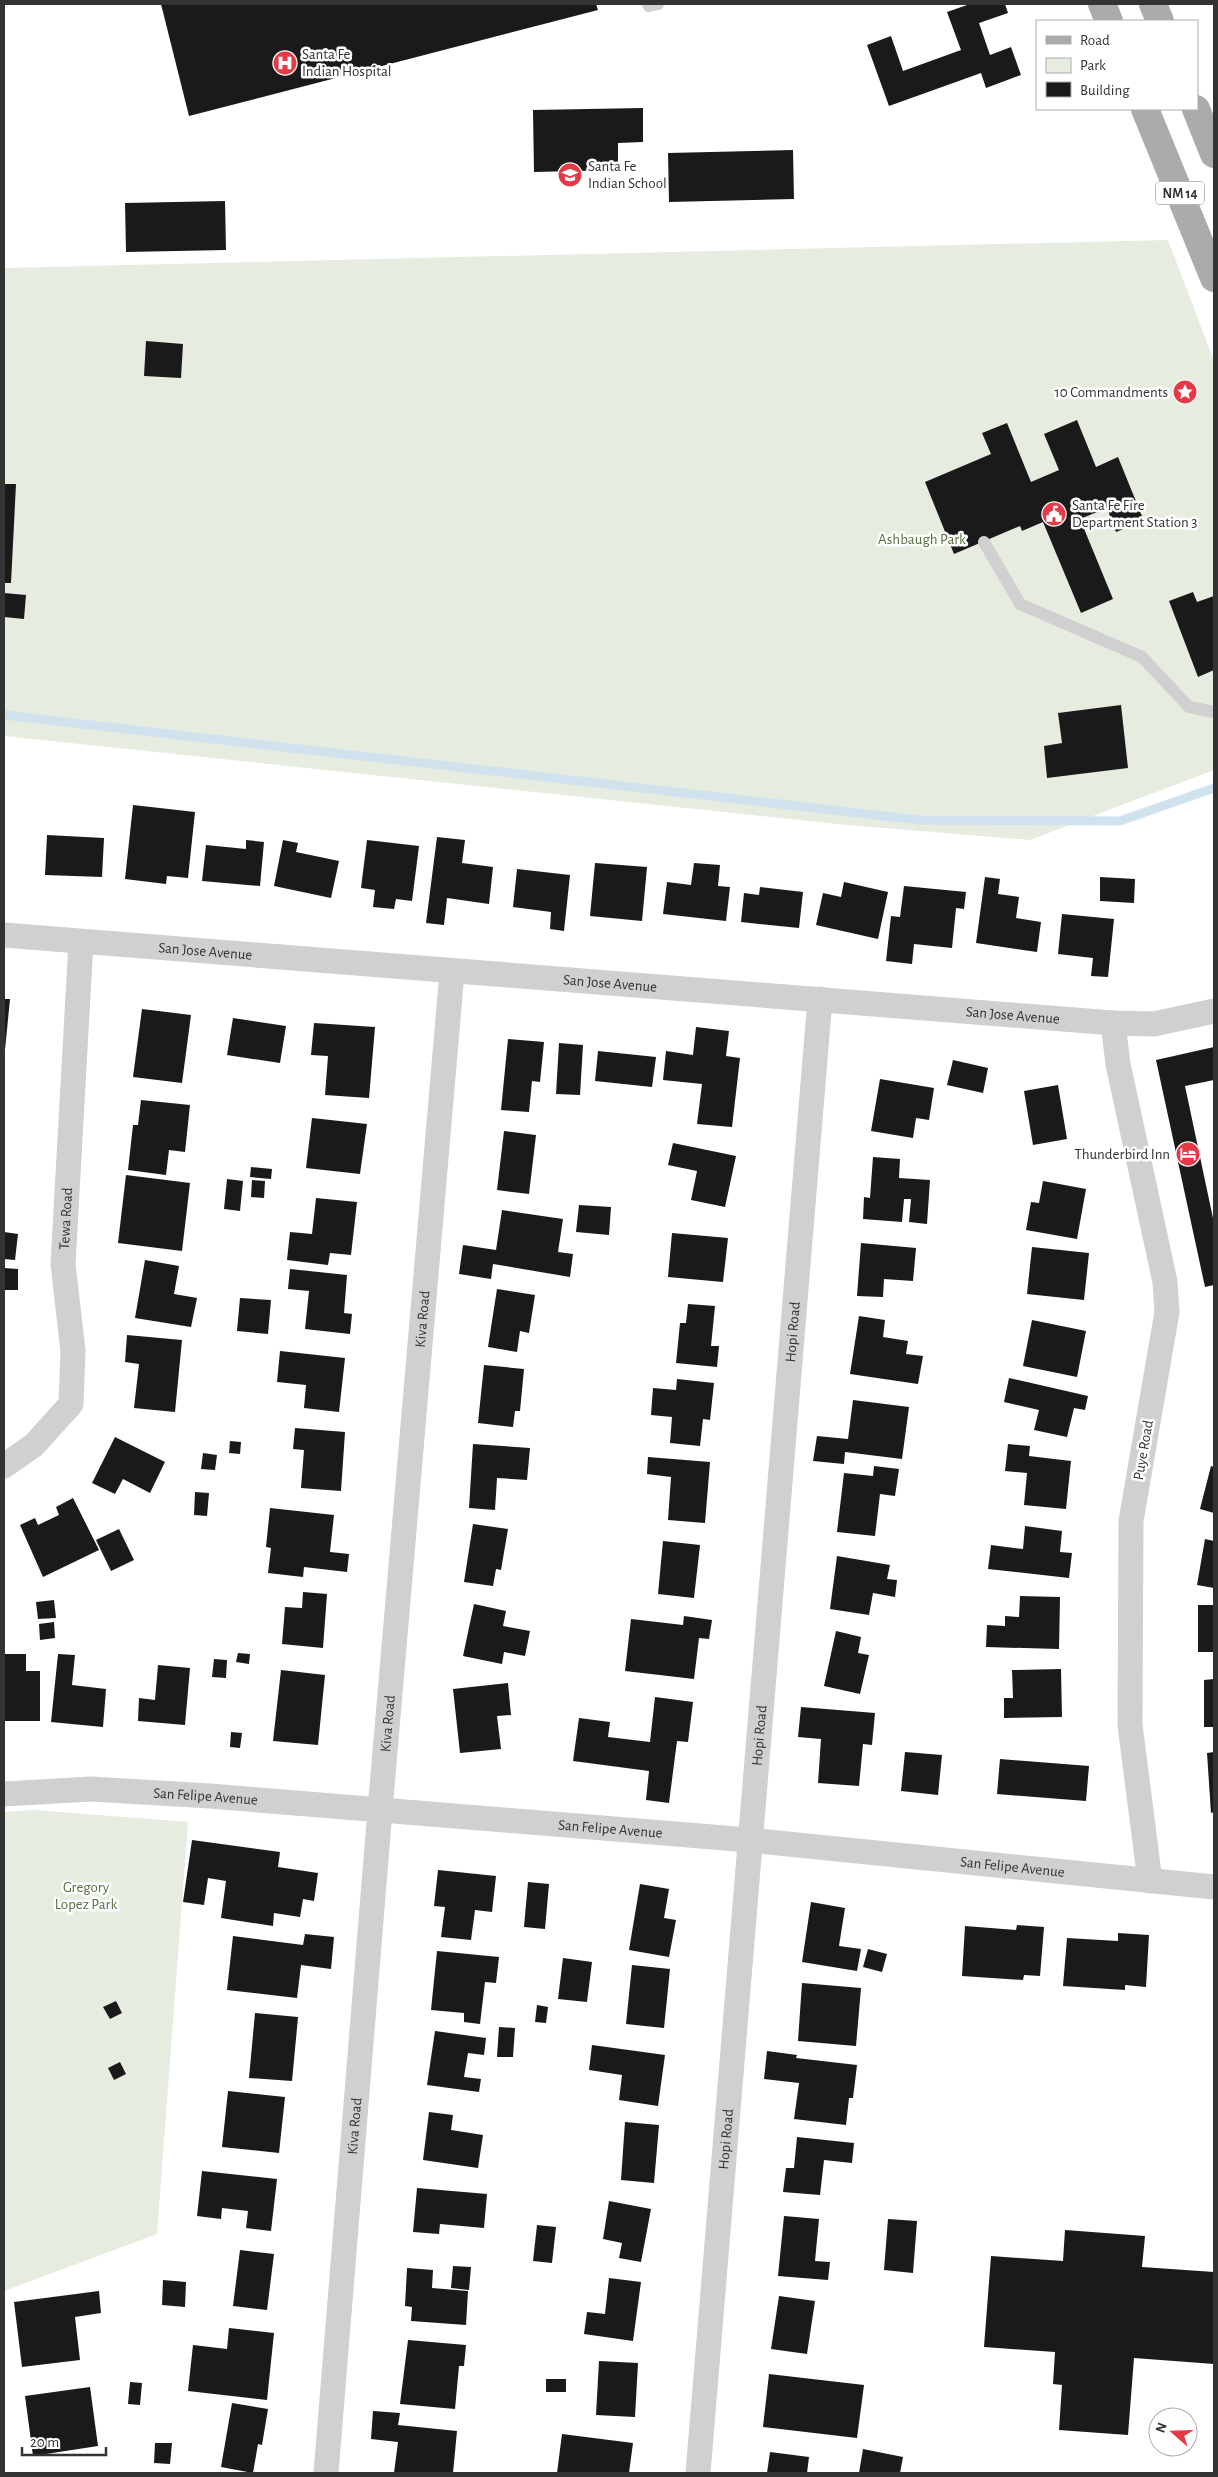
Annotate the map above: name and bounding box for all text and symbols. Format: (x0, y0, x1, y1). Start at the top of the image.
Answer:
legend (1036, 20, 1198, 110)
text: Road (1080, 33, 1110, 48)
place label: Santa Fe Indian Hospital (302, 47, 392, 79)
hospital icon: Santa Fe Indian Hospital (272, 50, 298, 76)
text: Park (1080, 58, 1106, 73)
text: Building (1080, 83, 1130, 98)
place label: Santa Fe Indian School (588, 159, 667, 191)
school or university icon: Santa Fe Indian School (557, 162, 583, 188)
road number: NM 14 (1156, 182, 1204, 204)
place icon: 10 Commandments (1172, 379, 1198, 405)
place label: 10 Commandments (1055, 385, 1168, 400)
place label: Santa Fe Fire Department Station 3 (1072, 498, 1197, 530)
public building icon: Santa Fe Fire Department Station 3 (1041, 501, 1067, 527)
park label: Ashbaugh Park (878, 532, 966, 547)
street label: San Jose Avenue (158, 940, 253, 963)
street label: San Jose Avenue (562, 972, 658, 995)
street label: San Jose Avenue (965, 1004, 1060, 1027)
hotel icon: Thunderbird Inn (1175, 1141, 1201, 1167)
place label: Thunderbird Inn (1075, 1147, 1170, 1162)
street label: Tewa Road (57, 1187, 75, 1250)
street label: Kiva Road (413, 1290, 433, 1348)
street label: Hopi Road (783, 1301, 803, 1363)
street label: Puye Road (1131, 1419, 1156, 1481)
street label: Kiva Road (378, 1694, 398, 1753)
street label: Hopi Road (750, 1704, 770, 1767)
street label: San Felipe Avenue (153, 1786, 259, 1808)
street label: San Felipe Avenue (557, 1817, 663, 1841)
street label: San Felipe Avenue (960, 1854, 1065, 1880)
park label: Gregory Lopez Park (55, 1880, 117, 1912)
street label: Kiva Road (345, 2097, 365, 2155)
street label: Hopi Road (716, 2108, 736, 2170)
north arrow (1148, 2407, 1198, 2457)
text: N (1153, 2421, 1170, 2435)
scale bar (22, 2424, 106, 2456)
text: 20 m (30, 2435, 59, 2450)

